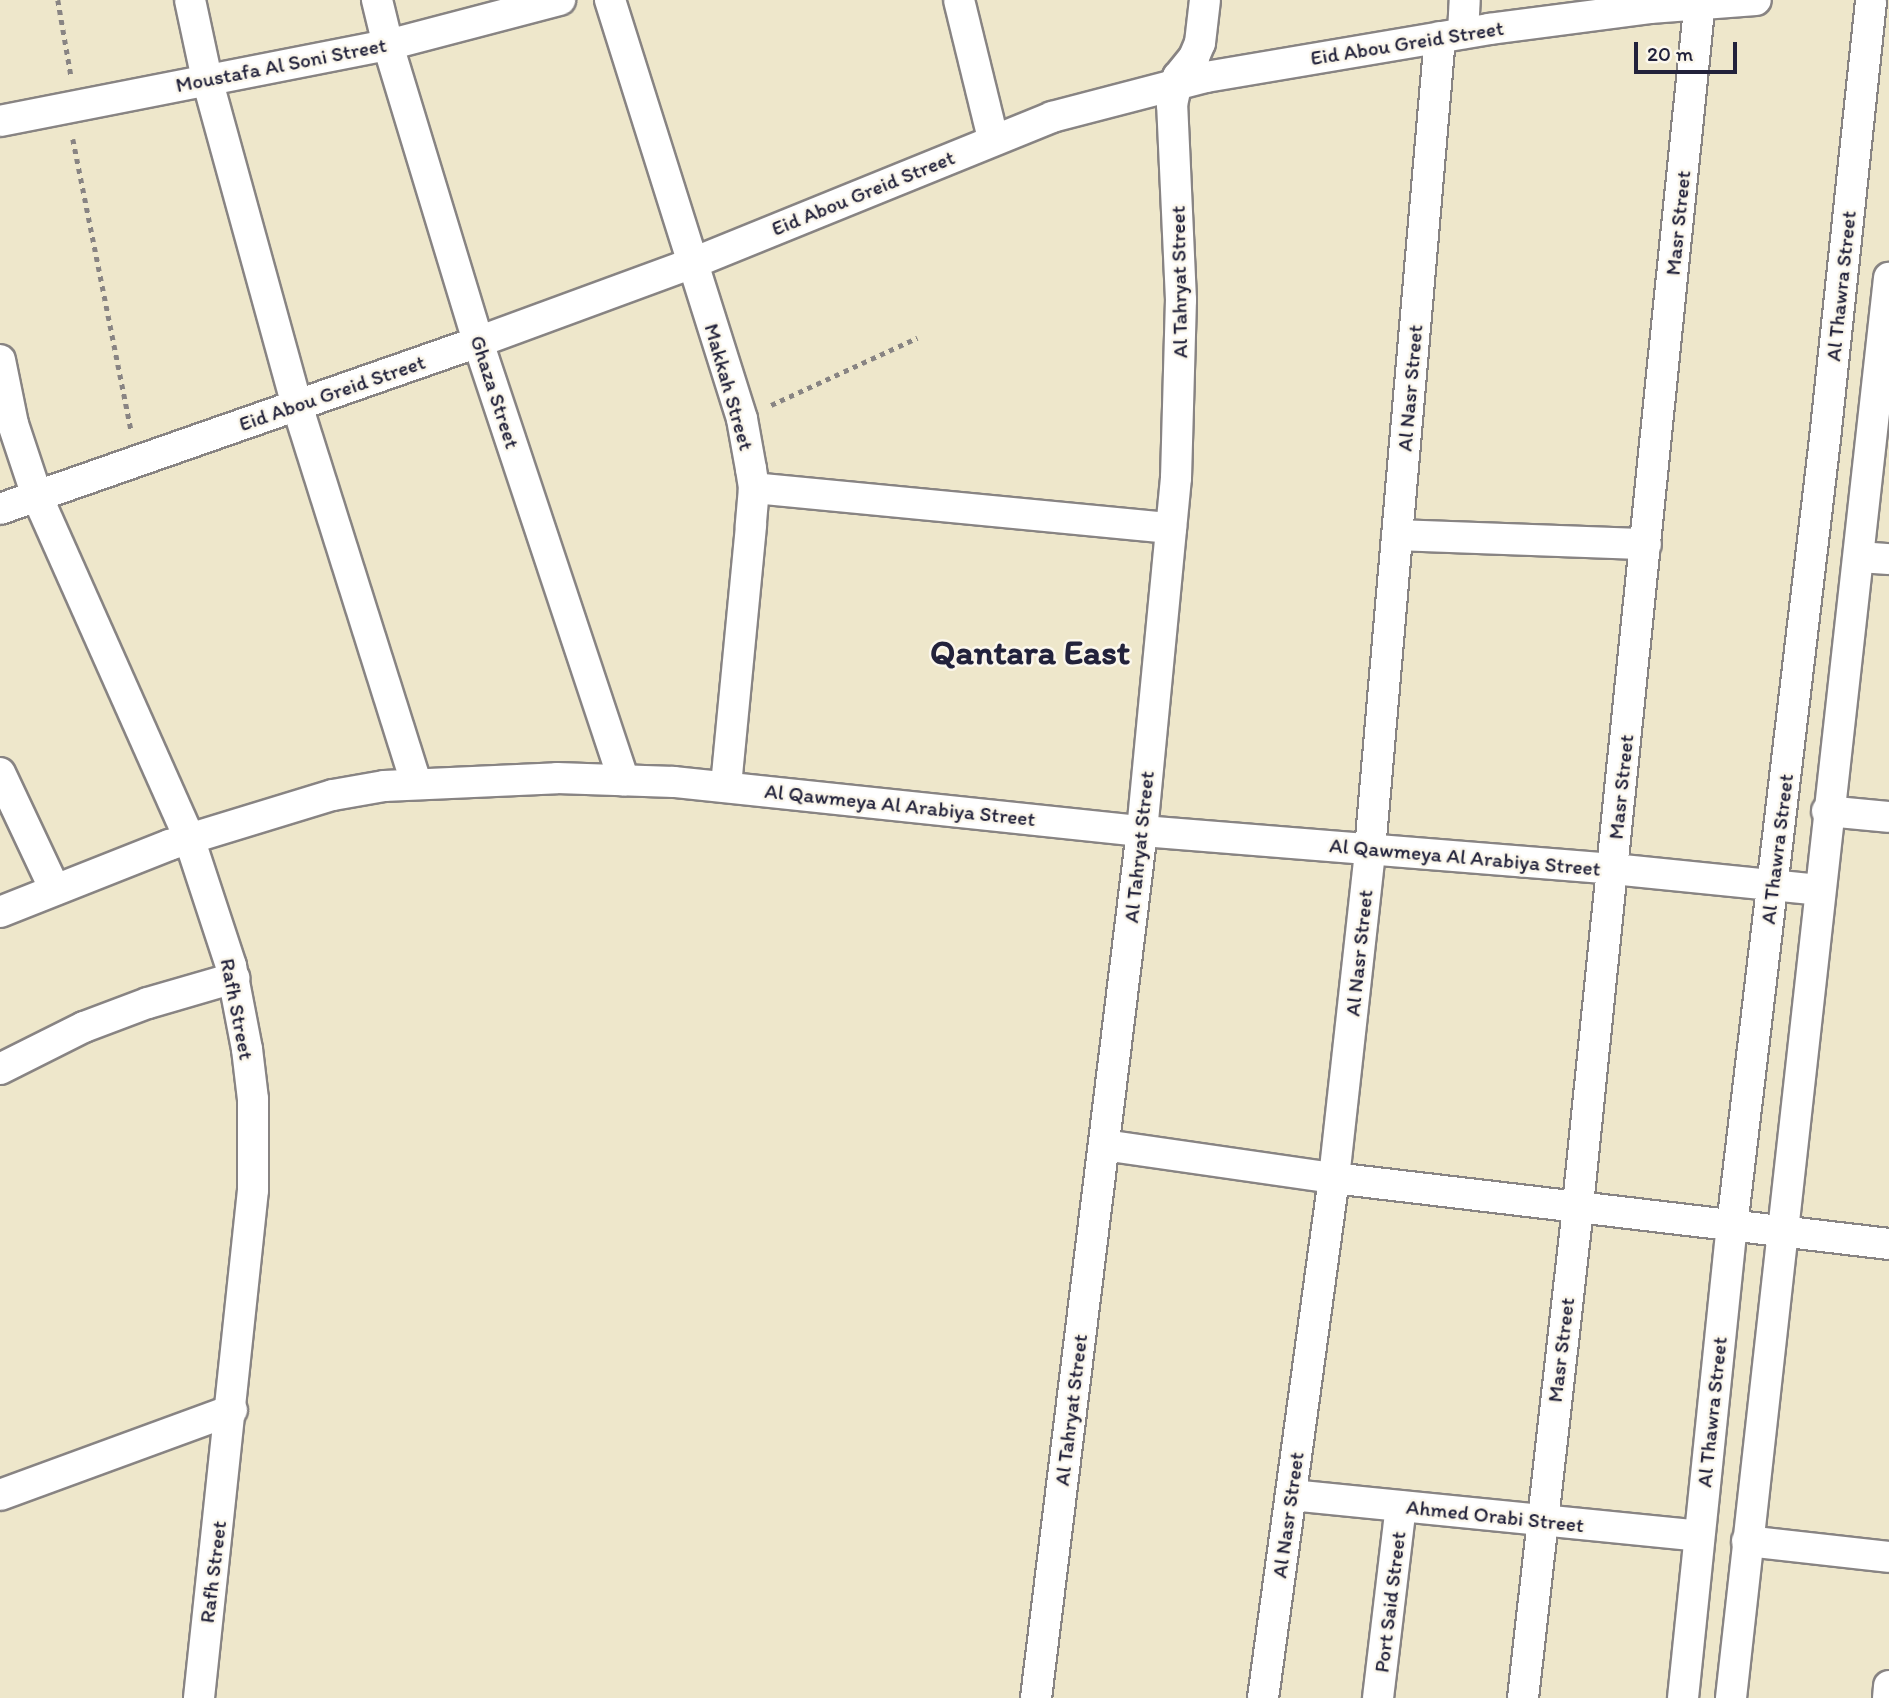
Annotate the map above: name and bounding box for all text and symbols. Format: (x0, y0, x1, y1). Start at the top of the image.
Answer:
street label: Eid Abou Greid Street (1309, 15, 1505, 71)
scale bar (1637, 28, 1740, 72)
street label: Moustafa Al Soni Street (173, 32, 389, 98)
text: 20 m (1647, 41, 1693, 66)
street label: Eid Abou Greid Street (768, 145, 958, 241)
street label: Masr Street (1660, 170, 1696, 276)
street label: Al Tahryat Street (1165, 206, 1193, 358)
street label: Al Thawra Street (1821, 209, 1861, 363)
street label: Makkah Street (699, 321, 759, 453)
street label: Al Nasr Street (1392, 324, 1428, 452)
street label: Ghaza Street (465, 333, 525, 451)
street label: Eid Abou Greid Street (236, 349, 428, 437)
district label: Qantara East (930, 631, 1130, 673)
street label: Masr Street (1603, 734, 1639, 840)
street label: Al Tahryat Street (1119, 770, 1159, 924)
street label: Al Thawra Street (1755, 772, 1799, 926)
street label: Al Qawmeya Al Arabiya Street (764, 778, 1036, 832)
street label: Al Qawmeya Al Arabiya Street (1329, 833, 1601, 881)
street label: Al Nasr Street (1340, 889, 1378, 1017)
street label: Rafh Street (215, 956, 259, 1062)
street label: Masr Street (1542, 1296, 1580, 1404)
street label: Al Tahryat Street (1049, 1333, 1093, 1487)
street label: Al Thawra Street (1692, 1335, 1732, 1489)
street label: Al Nasr Street (1267, 1451, 1309, 1579)
street label: Ahmed Orabi Street (1405, 1494, 1585, 1538)
street label: Rafh Street (194, 1520, 232, 1624)
street label: Port Said Street (1369, 1530, 1411, 1674)

